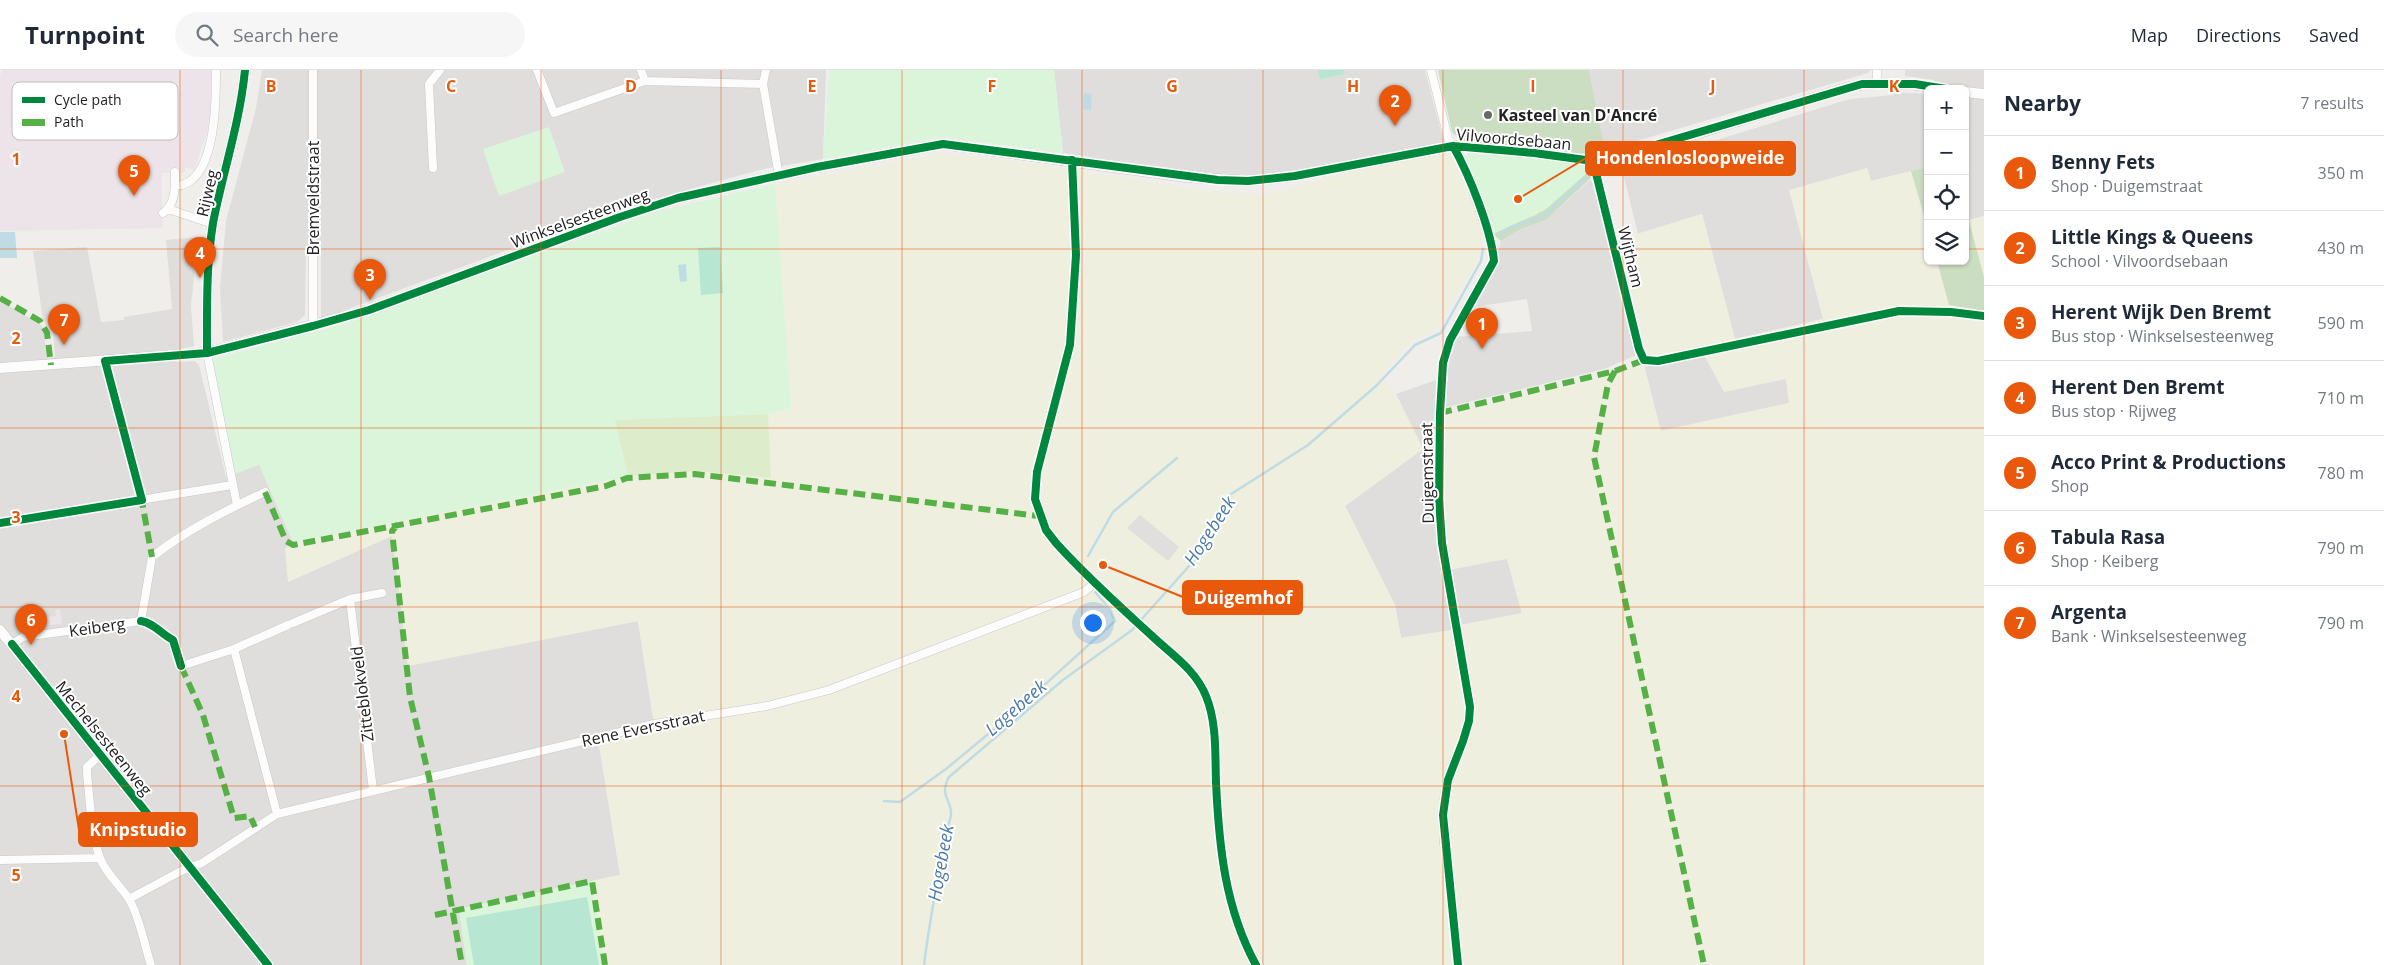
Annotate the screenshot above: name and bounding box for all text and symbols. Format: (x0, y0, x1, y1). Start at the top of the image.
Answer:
search box (175, 12, 525, 57)
text: Turnpoint (25, 18, 145, 51)
icon: search (193, 21, 221, 49)
text: Search here (233, 22, 339, 48)
text: Map (2131, 23, 2168, 47)
text: Directions (2196, 23, 2281, 47)
text: Saved (2309, 23, 2359, 47)
text: B (266, 75, 276, 97)
text: C (446, 75, 456, 97)
text: D (625, 75, 637, 97)
text: E (808, 75, 817, 97)
text: F (988, 75, 996, 97)
text: G (1166, 75, 1178, 97)
text: H (1347, 75, 1359, 97)
text: I (1530, 75, 1536, 97)
text: J (1708, 75, 1716, 97)
text: K (1889, 75, 1900, 97)
legend (12, 82, 178, 140)
pin: 2 (1379, 85, 1411, 126)
map controls (1924, 85, 1969, 265)
button: + (1924, 85, 1969, 130)
text: Nearby (2004, 89, 2081, 117)
text: Cycle path (54, 90, 122, 109)
text: 7 results (2300, 92, 2364, 114)
place label: Kasteel van D'Ancré (1498, 104, 1657, 126)
marker: Kasteel van D'Ancré (1482, 109, 1494, 121)
text: Path (54, 112, 84, 131)
street label: Vilvoordsebaan (1456, 123, 1572, 155)
button: − (1924, 130, 1969, 175)
street label: Bremveldstraat (302, 140, 324, 255)
callout: Hondenlosloopweide (1586, 142, 1795, 175)
text: Hondenlosloopweide (1596, 145, 1784, 169)
text: 1 (11, 148, 21, 170)
text: Benny Fets (2051, 149, 2155, 175)
pin: 5 (118, 155, 150, 196)
text: 1 (2015, 162, 2025, 184)
text: 350 m (2318, 162, 2364, 184)
street label: Rijweg (191, 167, 223, 219)
button: locate (1924, 175, 1969, 220)
text: Shop · Duigemstraat (2051, 175, 2203, 197)
street label: Winkselsesteenweg (508, 183, 652, 253)
button: layers (1924, 220, 1969, 265)
street label: Wijtham (1613, 224, 1649, 290)
text: Little Kings & Queens (2051, 224, 2253, 250)
pin: 4 (184, 237, 216, 278)
text: 2 (2015, 237, 2025, 259)
text: 430 m (2318, 237, 2364, 259)
text: School · Vilvoordsebaan (2051, 250, 2228, 272)
pin: 3 (354, 259, 386, 300)
text: Herent Wijk Den Bremt (2051, 299, 2271, 325)
pin: 7 (48, 304, 80, 345)
pin: 1 (1466, 308, 1498, 349)
text: 3 (2015, 312, 2025, 334)
text: 590 m (2318, 312, 2364, 334)
text: Bus stop · Winkselsesteenweg (2051, 325, 2274, 347)
text: 2 (11, 327, 21, 349)
text: Herent Den Bremt (2051, 374, 2225, 400)
text: 4 (2015, 387, 2025, 409)
text: 710 m (2318, 387, 2364, 409)
text: Bus stop · Rijweg (2051, 400, 2176, 422)
street label: Duigemstraat (1415, 422, 1439, 524)
text: Acco Print & Productions (2051, 449, 2286, 475)
text: 5 (2015, 462, 2025, 484)
text: 780 m (2318, 462, 2364, 484)
text: Shop (2051, 475, 2089, 497)
water label: Hogebeek (1178, 490, 1241, 570)
text: 3 (11, 506, 21, 528)
text: Tabula Rasa (2051, 524, 2165, 550)
text: 6 (2015, 537, 2025, 559)
text: 790 m (2318, 537, 2364, 559)
text: Shop · Keiberg (2051, 550, 2158, 572)
callout: Duigemhof (1183, 581, 1302, 614)
text: Duigemhof (1193, 585, 1294, 609)
text: Argenta (2051, 599, 2127, 625)
pin: 6 (15, 604, 47, 645)
your location (1080, 610, 1106, 636)
street label: Keiberg (67, 612, 127, 642)
text: 7 (2015, 612, 2025, 634)
text: 790 m (2318, 612, 2364, 634)
text: Bank · Winkselsesteenweg (2051, 625, 2246, 647)
street label: Zitteblokveld (345, 645, 379, 743)
water label: Lagebeek (979, 673, 1052, 741)
street label: Mechelsesteenweg (51, 676, 157, 800)
text: 4 (11, 685, 21, 707)
street label: Rene Eversstraat (579, 704, 707, 752)
callout: Knipstudio (79, 813, 197, 846)
text: Knipstudio (89, 817, 187, 841)
water label: Hogebeek (921, 821, 959, 903)
text: 5 (11, 864, 21, 886)

